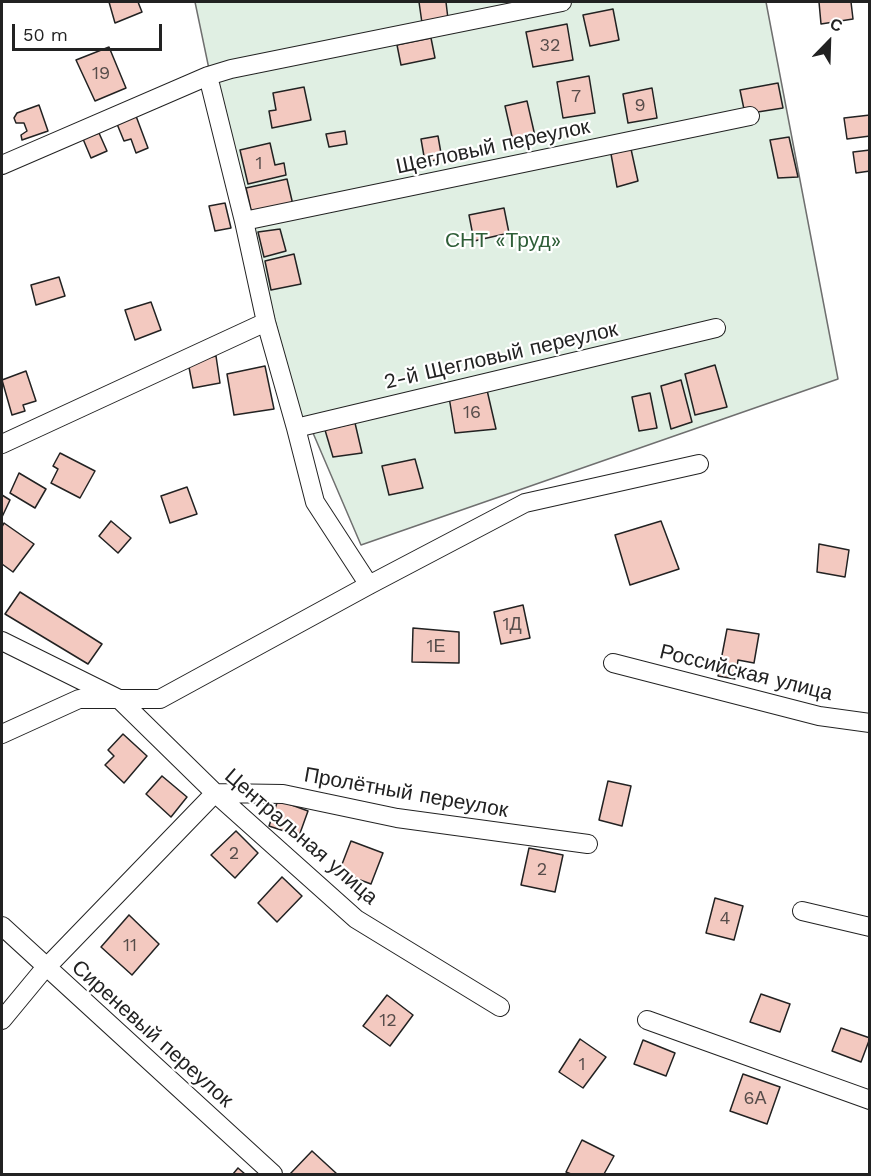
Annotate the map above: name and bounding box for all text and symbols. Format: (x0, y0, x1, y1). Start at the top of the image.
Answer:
scale bar (15, 12, 165, 50)
north arrow (799, 12, 859, 72)
text: С (827, 14, 845, 36)
text: 50 m (23, 24, 68, 45)
house number: 32 (540, 35, 560, 57)
house number: 19 (92, 63, 110, 85)
house number: 7 (571, 86, 581, 108)
house number: 9 (634, 95, 646, 117)
street label: Щегловый переулок (394, 114, 592, 180)
house number: 1 (255, 153, 263, 175)
park label: СНТ «Труд» (445, 228, 561, 254)
street label: 2-й Щегловый переулок (382, 317, 620, 395)
house number: 16 (463, 402, 481, 424)
house number: 1Д (502, 614, 522, 636)
house number: 1Е (426, 636, 446, 658)
street label: Российская улица (657, 639, 835, 707)
street label: Пролётный переулок (302, 763, 510, 823)
street label: Центральная улица (219, 764, 383, 910)
house number: 2 (229, 843, 239, 865)
house number: 2 (537, 859, 547, 881)
house number: 4 (720, 908, 730, 930)
house number: 11 (123, 935, 137, 957)
street label: Сиреневый переулок (66, 955, 238, 1113)
house number: 12 (379, 1010, 397, 1032)
house number: 1 (578, 1054, 586, 1076)
house number: 6А (744, 1088, 766, 1110)

